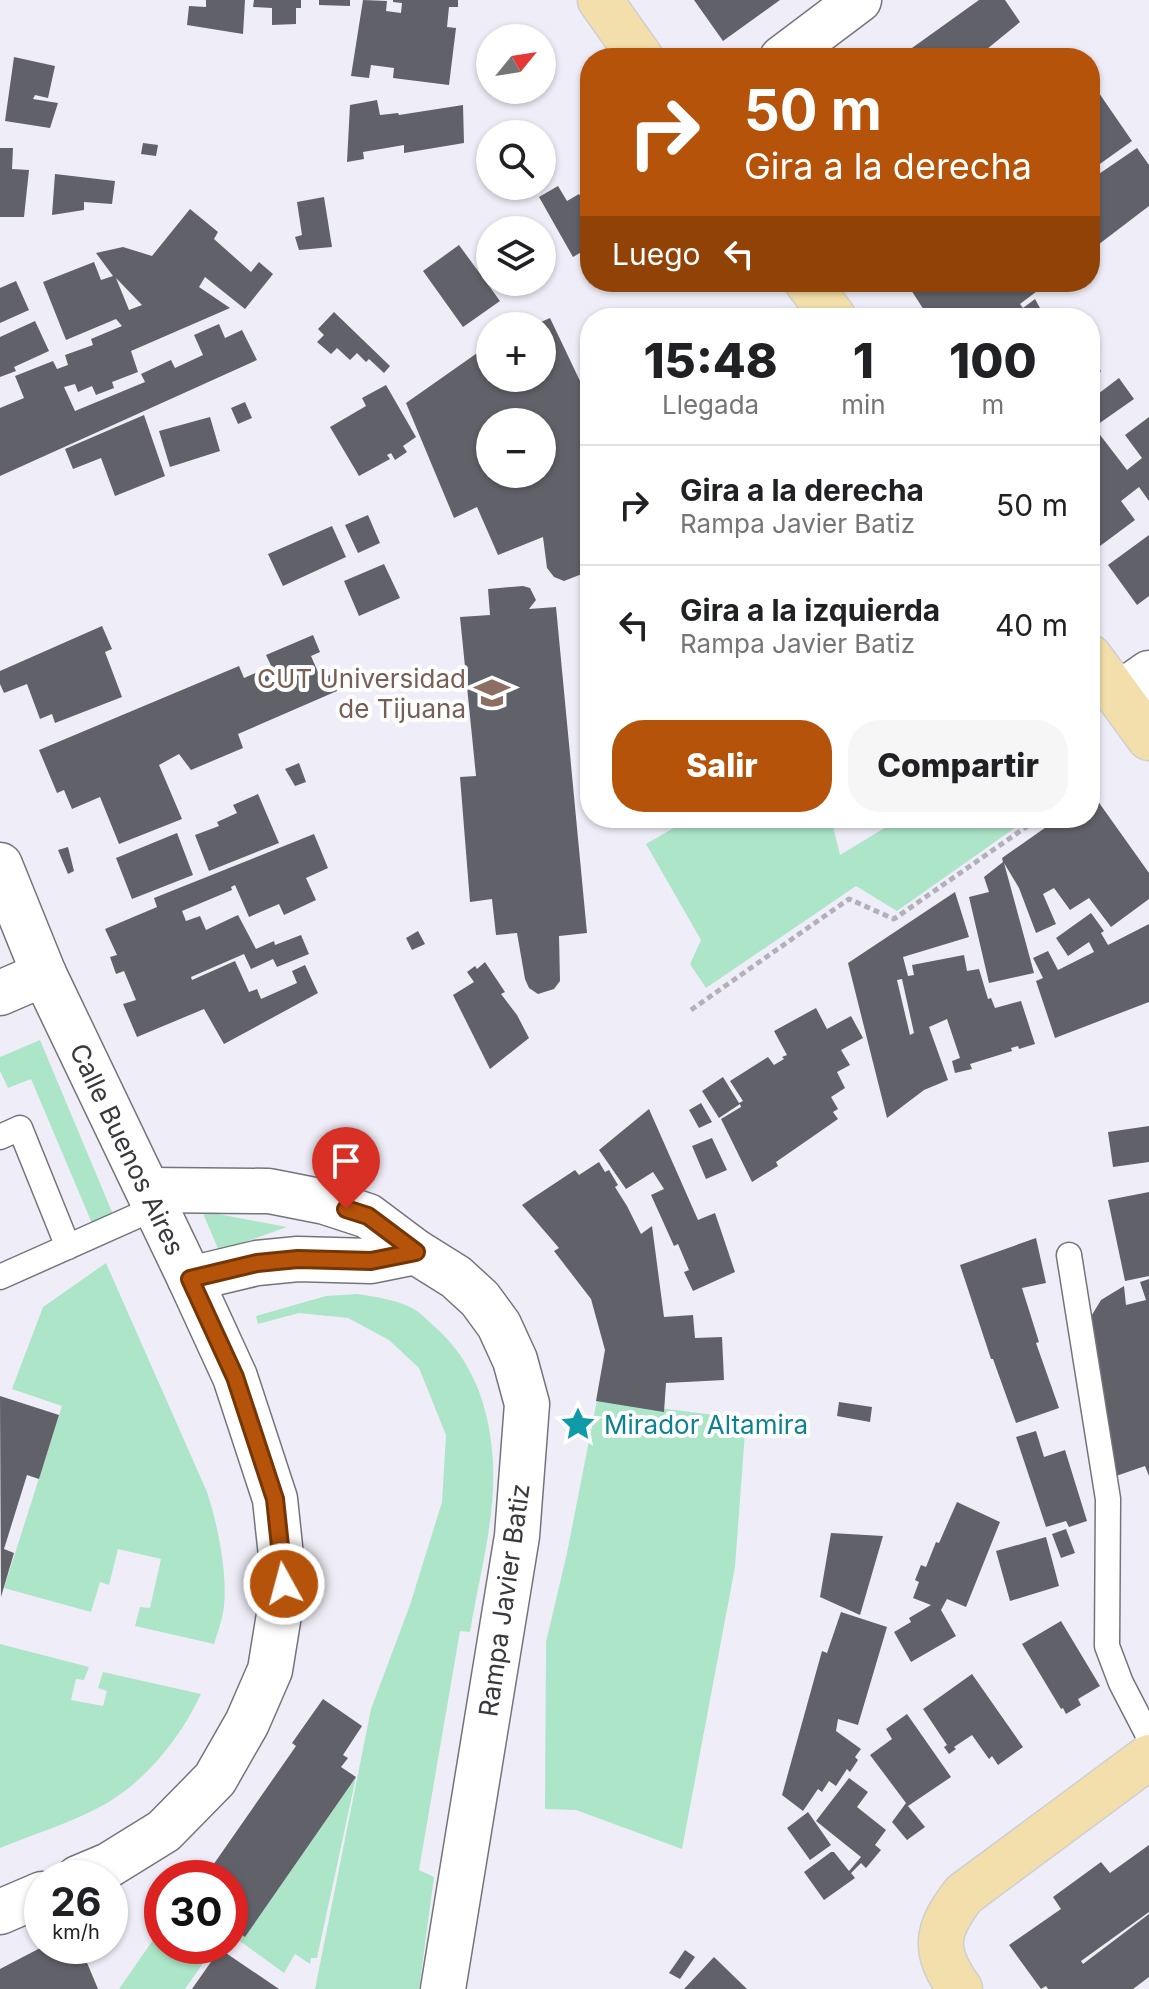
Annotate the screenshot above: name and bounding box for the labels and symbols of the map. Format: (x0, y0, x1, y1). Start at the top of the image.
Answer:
north arrow (476, 24, 556, 104)
place label: CUT Universidad de Tijuana (257, 663, 466, 724)
school or university icon: CUT Universidad de Tijuana (473, 674, 511, 712)
street label: Calle Buenos Aires (64, 1038, 192, 1260)
pin (312, 1127, 380, 1209)
place icon: Mirador Altamira (559, 1405, 597, 1443)
place label: Mirador Altamira (604, 1409, 808, 1440)
street label: Rampa Javier Batiz (472, 1481, 536, 1719)
position arrow (242, 1542, 326, 1626)
speed limit sign: 30 (144, 1860, 248, 1964)

